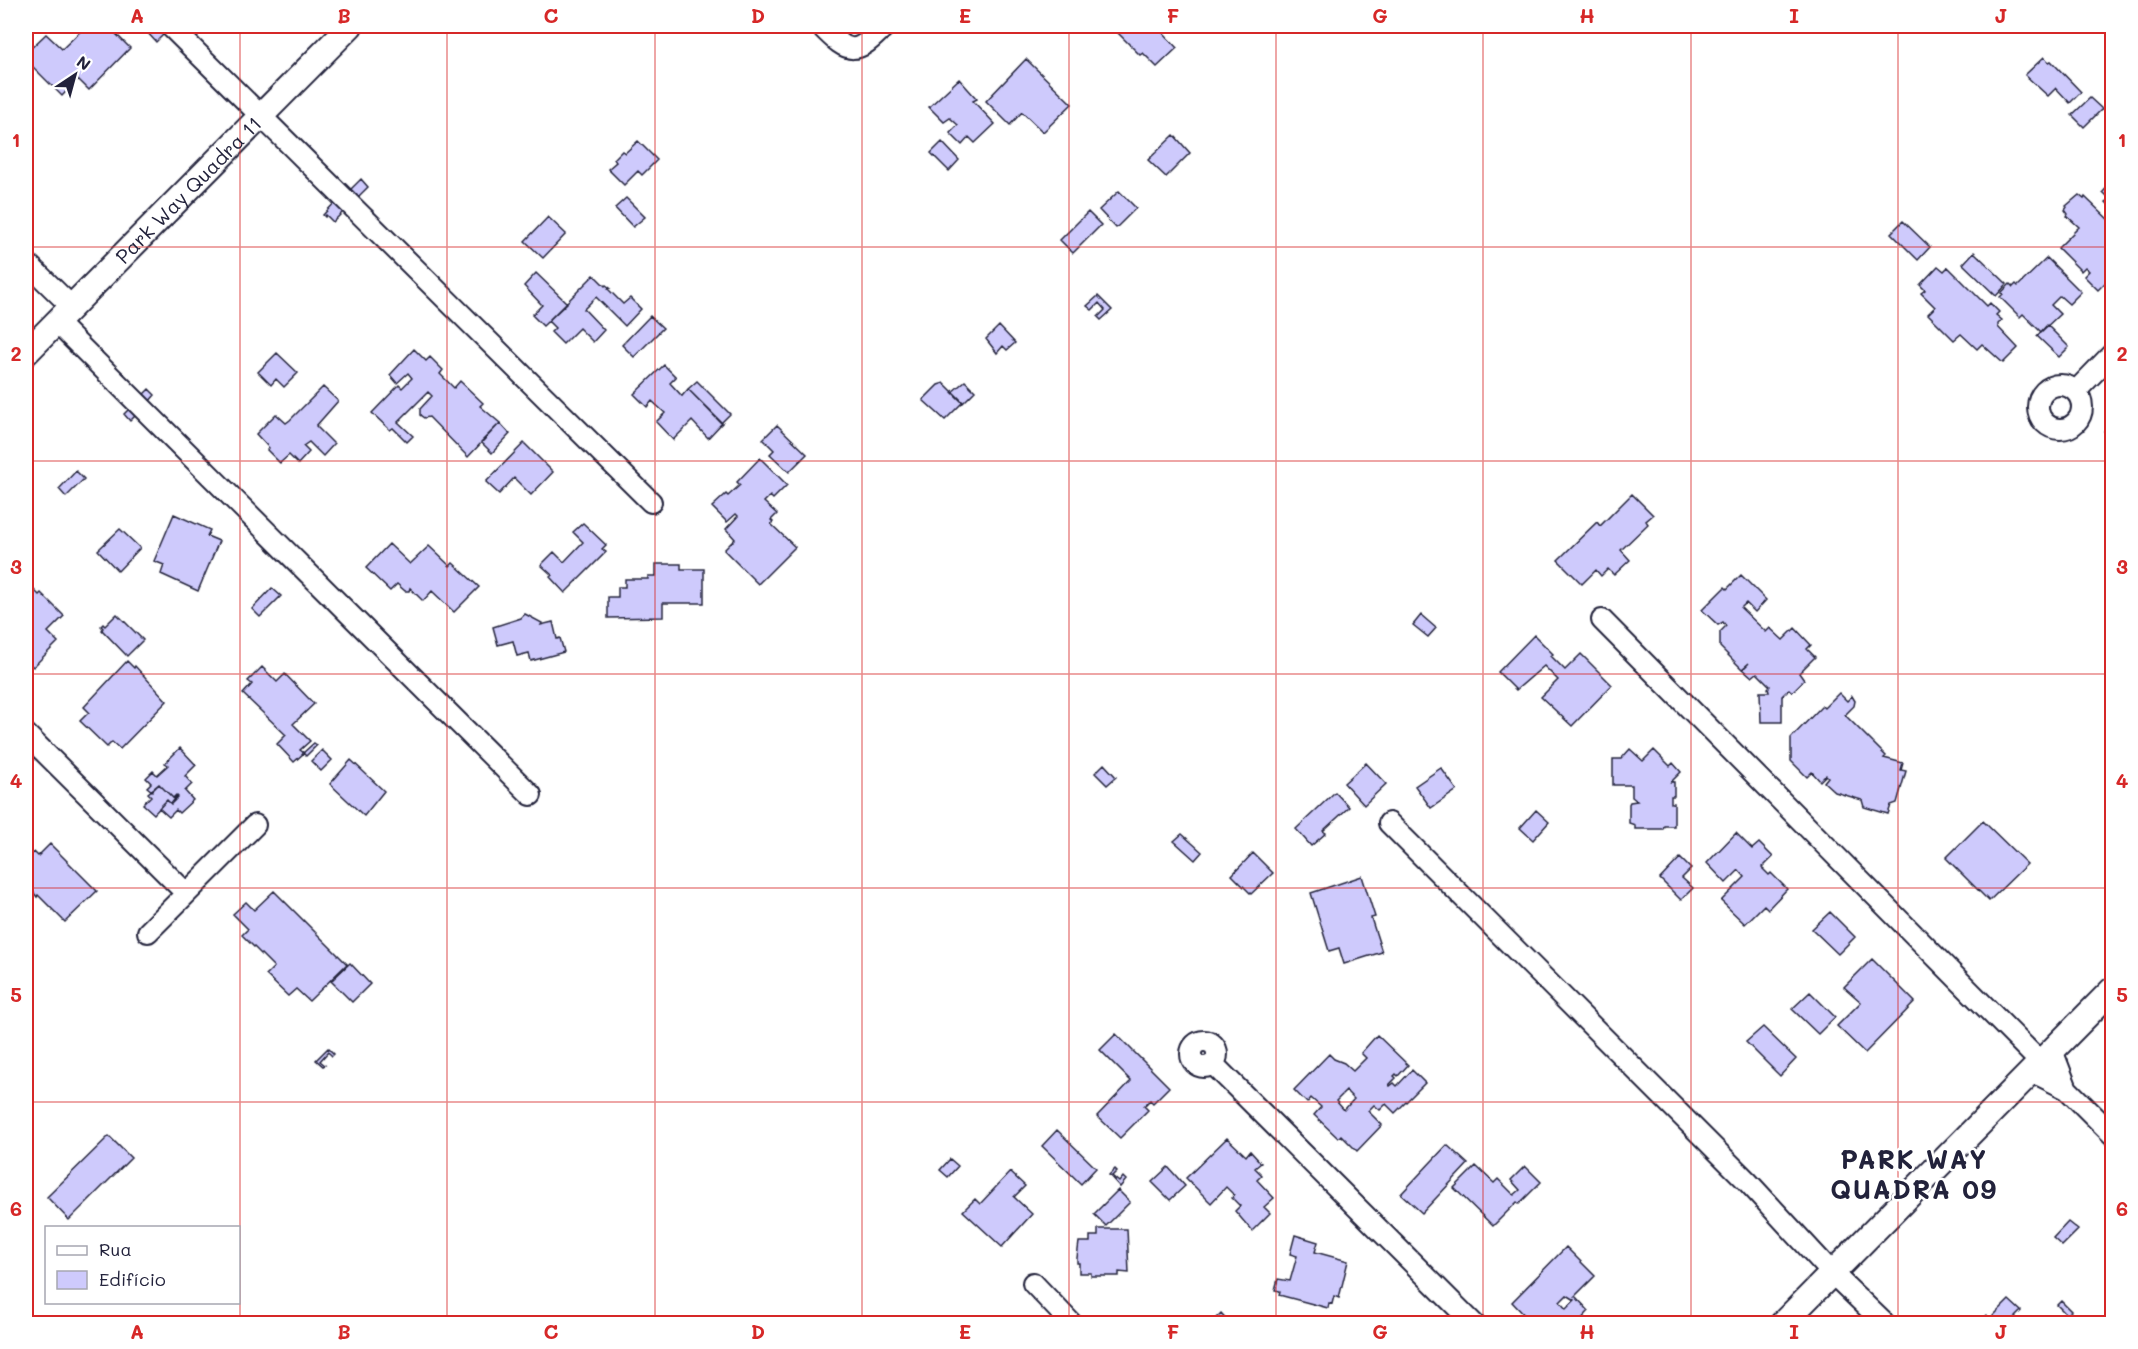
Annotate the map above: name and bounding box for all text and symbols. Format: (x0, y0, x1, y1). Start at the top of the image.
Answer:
text: A (130, 2, 144, 28)
text: B (337, 2, 351, 28)
text: C (544, 2, 559, 28)
text: D (751, 2, 765, 28)
text: E (959, 2, 971, 28)
text: F (1167, 2, 1180, 28)
text: G (1372, 2, 1388, 28)
text: H (1579, 2, 1595, 28)
text: I (1789, 2, 1799, 28)
text: J (1994, 2, 2008, 28)
north arrow (45, 45, 105, 105)
text: N (73, 50, 95, 75)
street label: Park Way Quadra 11 (109, 110, 267, 269)
text: 1 (12, 126, 20, 152)
text: 1 (2118, 126, 2126, 152)
text: 2 (10, 340, 22, 366)
text: 2 (2116, 340, 2128, 366)
text: 3 (10, 553, 22, 579)
text: 3 (2116, 553, 2128, 579)
text: 4 (10, 767, 23, 793)
text: 4 (2116, 767, 2129, 793)
text: 5 (10, 981, 22, 1007)
text: 5 (2116, 981, 2128, 1007)
district label: PARK WAY QUADRA 09 (1830, 1142, 1998, 1206)
text: 6 (10, 1195, 22, 1221)
text: 6 (2116, 1195, 2128, 1221)
legend (45, 1226, 240, 1304)
text: Rua (99, 1237, 132, 1261)
text: Edifício (99, 1267, 166, 1291)
text: A (130, 1318, 144, 1344)
text: B (337, 1318, 351, 1344)
text: C (544, 1318, 559, 1344)
text: D (751, 1318, 765, 1344)
text: E (959, 1318, 971, 1344)
text: F (1167, 1318, 1180, 1344)
text: G (1372, 1318, 1388, 1344)
text: H (1579, 1318, 1595, 1344)
text: I (1789, 1318, 1799, 1344)
text: J (1994, 1318, 2008, 1344)

